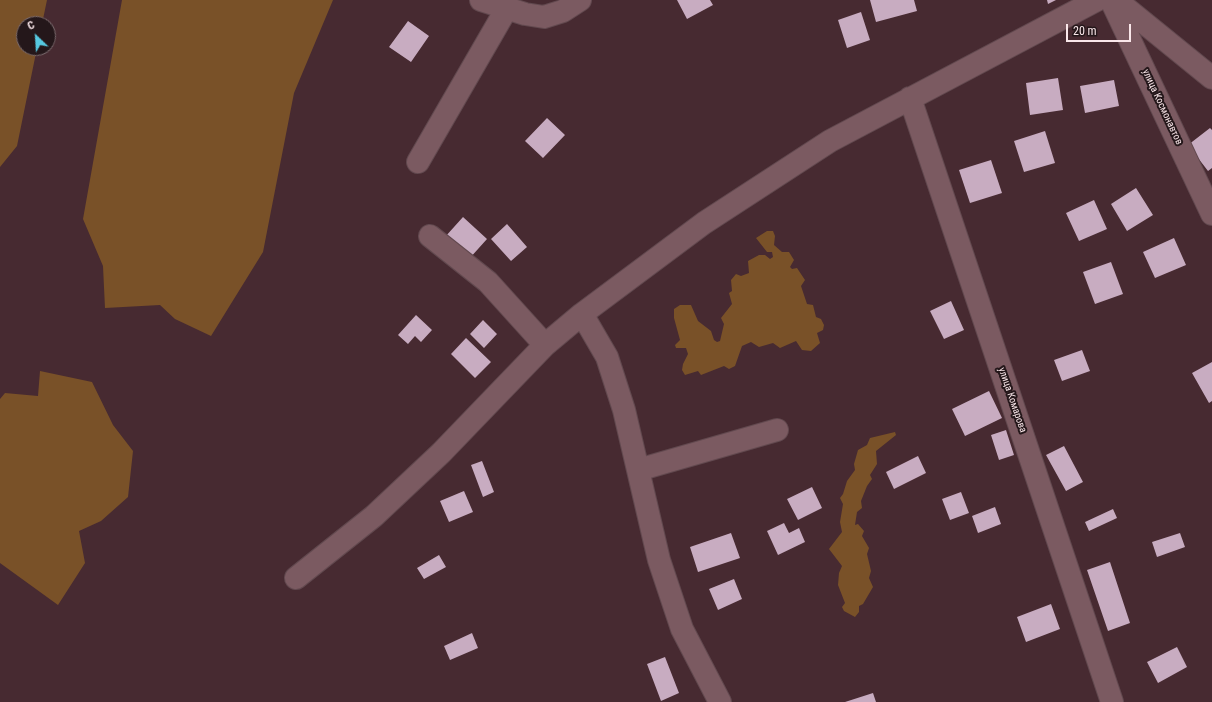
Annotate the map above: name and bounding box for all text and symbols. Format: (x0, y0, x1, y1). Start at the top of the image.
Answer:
north arrow (16, 16, 56, 56)
scale bar (1068, 16, 1133, 42)
text: С (26, 18, 37, 33)
text: 20 m (1073, 24, 1097, 38)
street label: улица Космонавтов (1139, 67, 1185, 147)
street label: улица Комарова (995, 366, 1029, 434)

